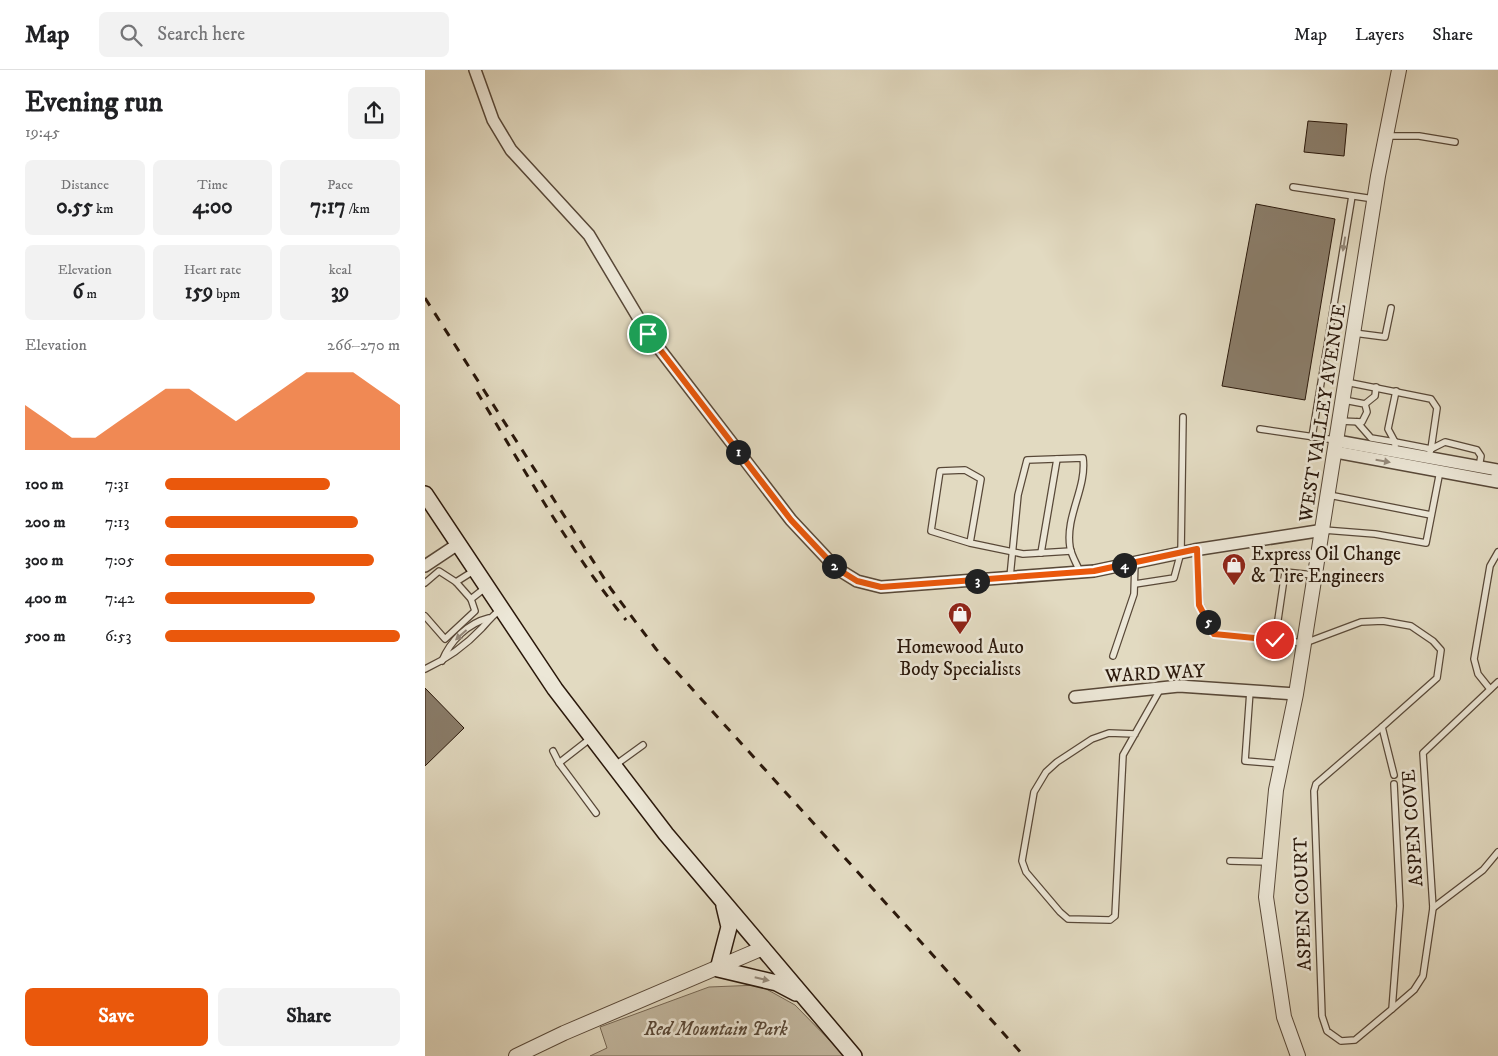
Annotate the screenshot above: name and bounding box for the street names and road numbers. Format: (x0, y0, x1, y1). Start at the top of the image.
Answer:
street label: WEST VALLEY AVENUE (1294, 302, 1352, 525)
street label: WARD WAY (1103, 660, 1207, 688)
street label: ASPEN COVE (1397, 769, 1429, 887)
street label: ASPEN COURT (1289, 836, 1317, 971)

